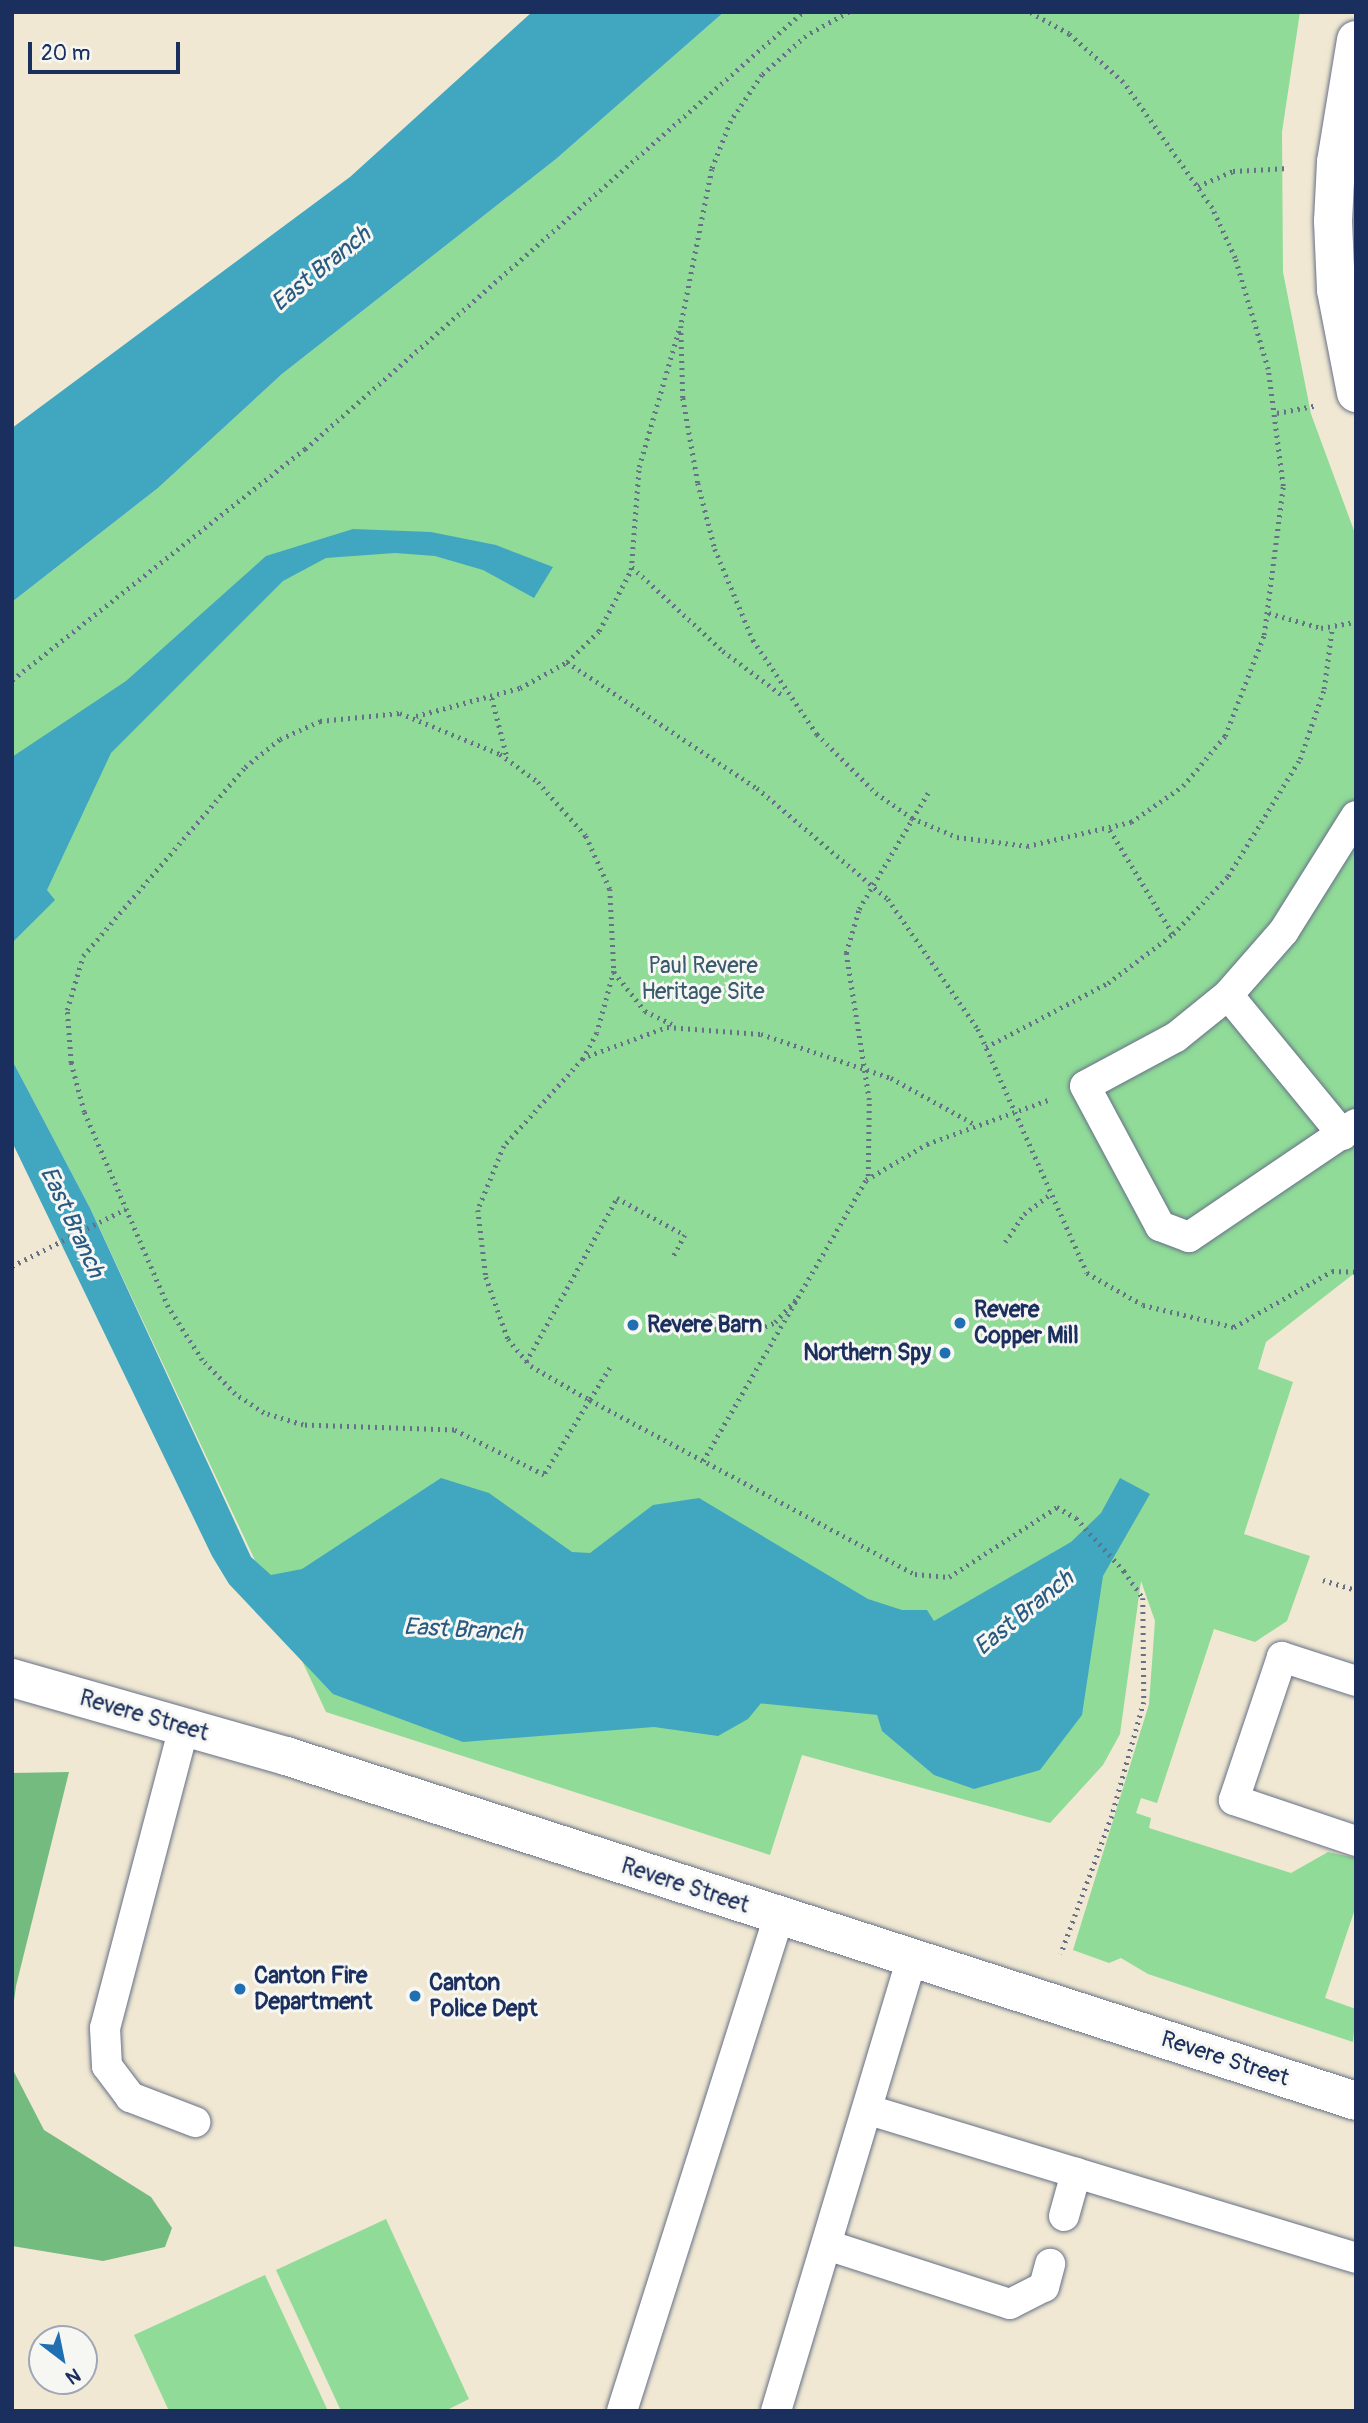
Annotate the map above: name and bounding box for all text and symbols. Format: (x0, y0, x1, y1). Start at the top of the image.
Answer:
scale bar (32, 28, 184, 72)
text: 20 m (41, 40, 90, 67)
water label: East Branch (266, 220, 376, 318)
park label: Paul Revere Heritage Site (641, 952, 765, 1006)
water label: East Branch (34, 1162, 110, 1282)
place label: Revere Copper Mill (974, 1296, 1079, 1350)
place label: Revere Barn (647, 1311, 762, 1339)
marker: Revere Copper Mill (952, 1315, 968, 1331)
marker: Revere Barn (625, 1317, 641, 1333)
place label: Northern Spy (803, 1339, 931, 1367)
marker: Northern Spy (937, 1345, 953, 1361)
water label: East Branch (969, 1564, 1079, 1662)
water label: East Branch (403, 1613, 523, 1647)
street label: Revere Street (76, 1684, 212, 1748)
street label: Revere Street (618, 1852, 752, 1920)
place label: Canton Fire Department (254, 1962, 372, 2016)
place label: Canton Police Dept (429, 1969, 538, 2023)
marker: Canton Fire Department (232, 1981, 248, 1997)
marker: Canton Police Dept (407, 1988, 423, 2004)
street label: Revere Street (1158, 2025, 1292, 2093)
north arrow (28, 2325, 98, 2395)
text: N (61, 2363, 85, 2390)

